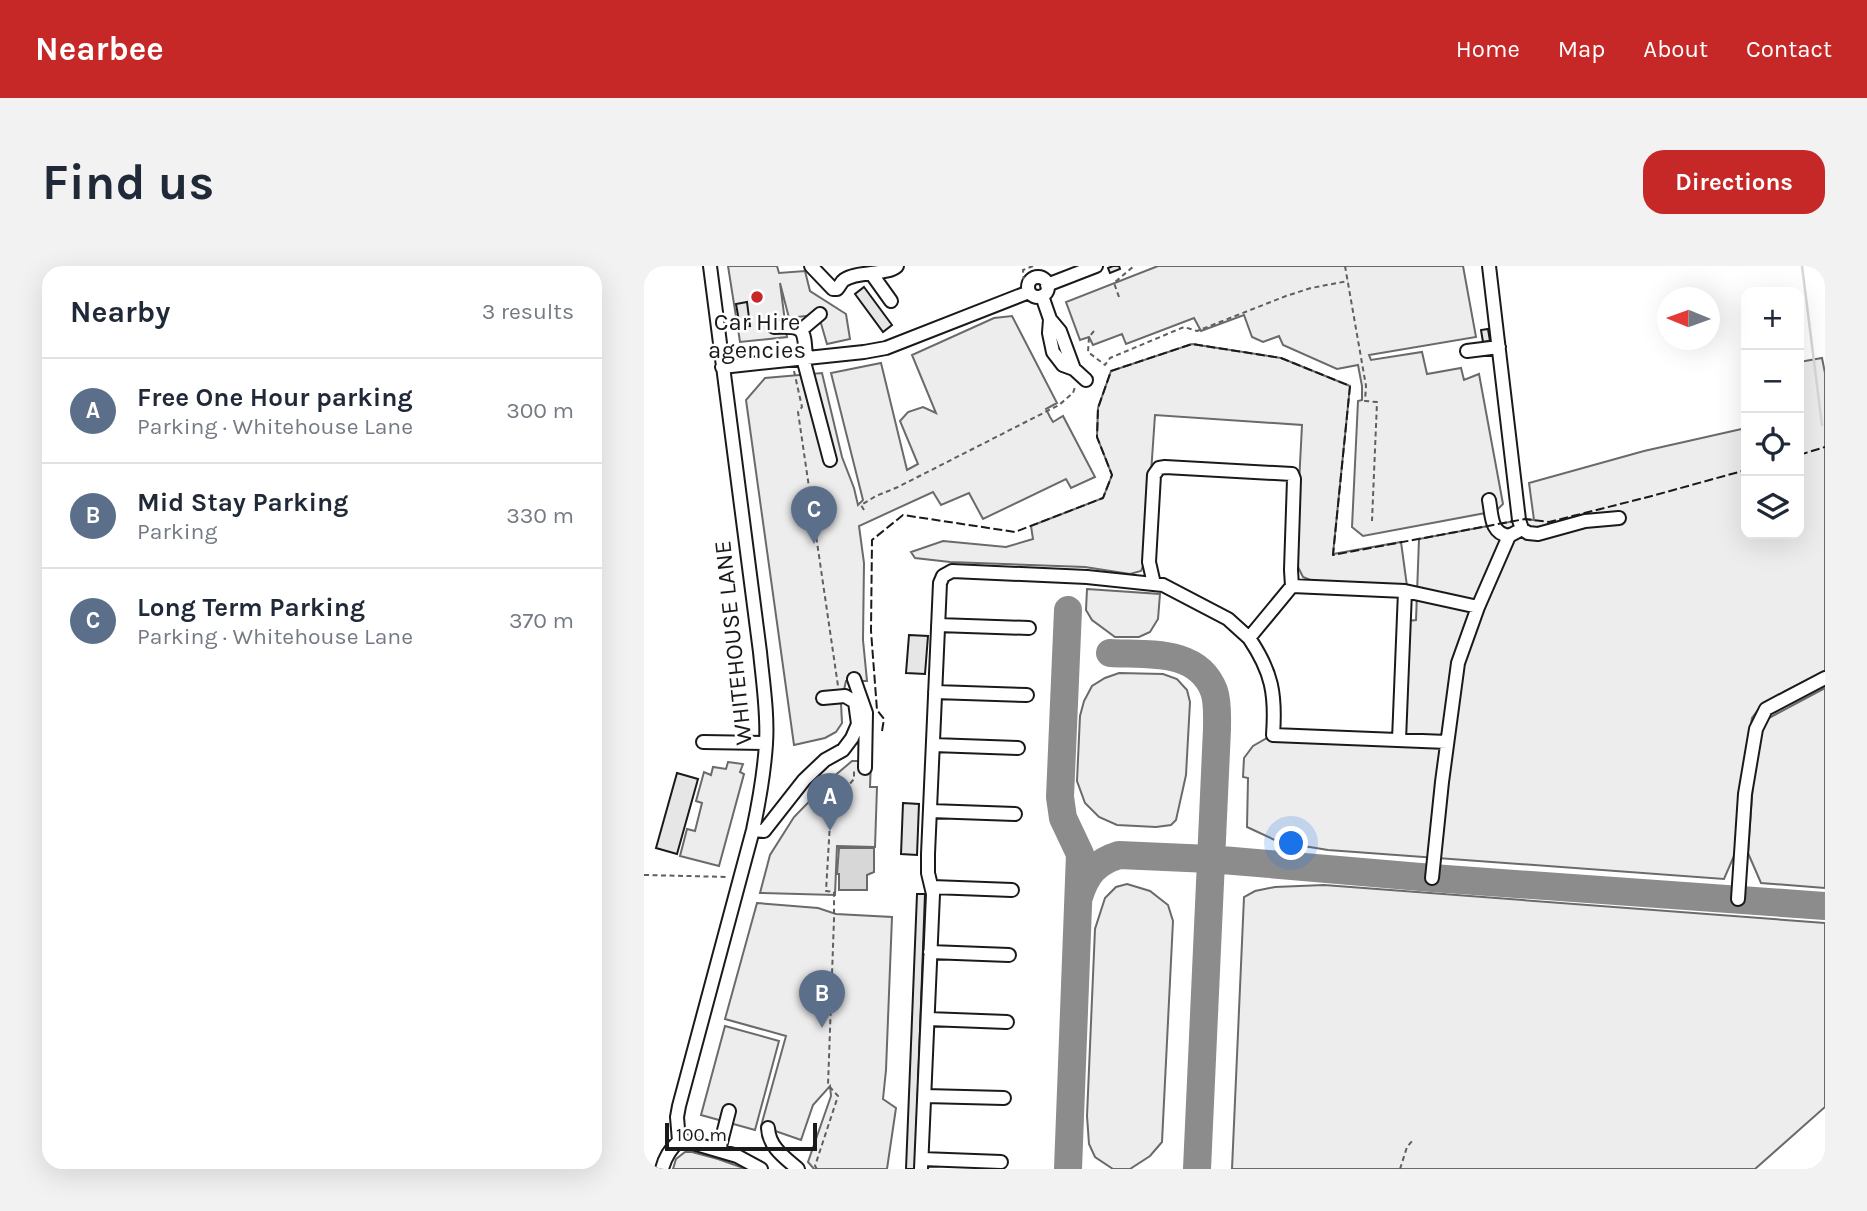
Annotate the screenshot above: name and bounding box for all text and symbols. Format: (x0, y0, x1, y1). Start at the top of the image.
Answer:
text: Nearbee (35, 30, 164, 68)
text: Home (1456, 35, 1520, 63)
text: Map (1558, 35, 1605, 63)
text: About (1643, 35, 1708, 63)
text: Contact (1746, 35, 1832, 63)
button: Directions (1643, 150, 1825, 214)
text: Find us (42, 154, 214, 211)
north arrow (1657, 287, 1720, 350)
map controls (1741, 287, 1804, 539)
button: + (1741, 287, 1804, 350)
marker: Car Hire agencies (749, 289, 765, 305)
text: Nearby (70, 294, 170, 330)
text: 3 results (482, 298, 574, 325)
place label: Car Hire agencies (708, 308, 806, 364)
button: − (1741, 350, 1804, 413)
text: Free One Hour parking (137, 382, 413, 413)
text: A (86, 397, 100, 424)
text: 300 m (506, 397, 574, 424)
text: Parking · Whitehouse Lane (137, 413, 413, 440)
button: locate (1741, 413, 1804, 476)
button: layers (1741, 476, 1804, 539)
pin: C (791, 486, 837, 544)
text: Mid Stay Parking (137, 487, 348, 518)
text: B (86, 502, 100, 529)
text: 330 m (506, 502, 574, 529)
text: Parking (137, 518, 217, 545)
street label: WHITEHOUSE LANE (708, 539, 758, 747)
text: Long Term Parking (137, 592, 365, 623)
text: C (86, 607, 100, 634)
text: 370 m (509, 607, 574, 634)
text: Parking · Whitehouse Lane (137, 623, 413, 650)
pin: A (807, 773, 853, 831)
your location (1274, 826, 1308, 860)
pin: B (799, 970, 845, 1028)
scale bar (665, 1120, 817, 1152)
text: 100 m (676, 1124, 727, 1146)

